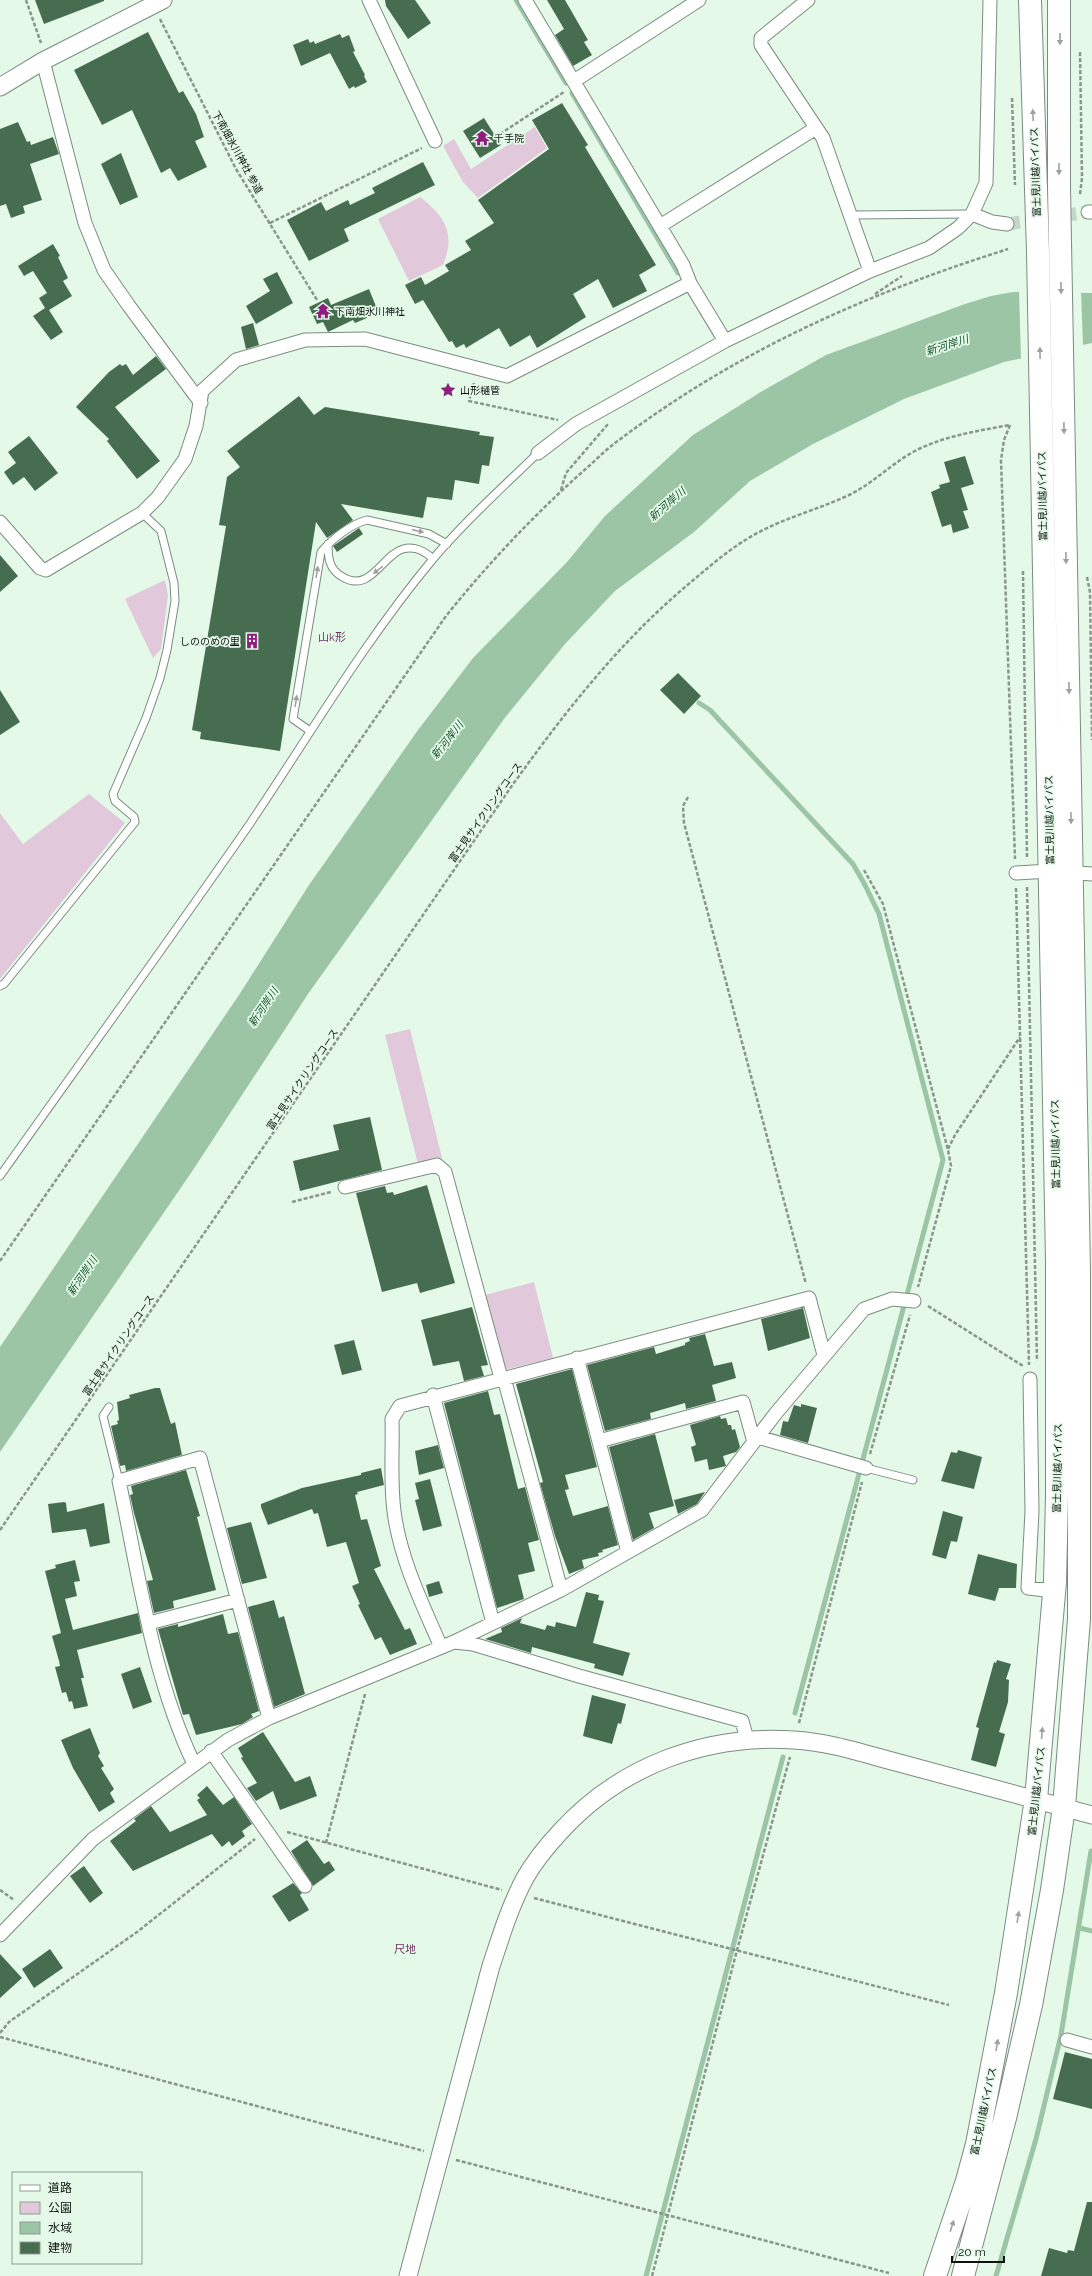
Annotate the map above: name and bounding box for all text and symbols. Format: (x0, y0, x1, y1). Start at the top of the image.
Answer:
one-way arrow (1057, 33, 1063, 46)
street label: 下南畑氷川神社 参道 (210, 109, 265, 195)
one-way arrow (1030, 109, 1037, 121)
street label: 富士見川越バイパス (1028, 127, 1043, 217)
temple icon: 千手院 (473, 129, 491, 147)
place label: 千手院 (494, 133, 524, 144)
one-way arrow (1056, 163, 1062, 176)
one-way arrow (1058, 282, 1064, 295)
temple icon: 下南畑氷川神社 (314, 302, 332, 320)
place label: 下南畑氷川神社 (335, 306, 405, 317)
water label: 新河岸川 (924, 332, 971, 358)
one-way arrow (1037, 346, 1043, 359)
place icon: 山形樋管 (439, 381, 457, 399)
place label: 山形樋管 (460, 385, 500, 396)
one-way arrow (1061, 422, 1067, 435)
street label: 富士見川越バイパス (1036, 451, 1049, 541)
water label: 新河岸川 (646, 484, 689, 524)
one-way arrow (412, 529, 424, 535)
one-way arrow (1063, 552, 1069, 565)
one-way arrow (314, 566, 320, 578)
one-way arrow (372, 566, 383, 575)
district label: 山k形 (318, 631, 346, 644)
building icon: しののめの里 (243, 632, 261, 650)
place label: しののめの里 (180, 636, 240, 647)
one-way arrow (1065, 682, 1072, 694)
one-way arrow (293, 694, 299, 707)
water label: 新河岸川 (429, 718, 467, 762)
street label: 富士見サイクリングコース (447, 760, 524, 864)
street label: 富士見川越バイパス (1043, 775, 1056, 865)
one-way arrow (1068, 812, 1074, 825)
water label: 新河岸川 (246, 985, 282, 1029)
street label: 富士見サイクリングコース (264, 1027, 340, 1132)
street label: 富士見川越バイパス (1049, 1099, 1062, 1189)
water label: 新河岸川 (65, 1254, 101, 1298)
street label: 富士見サイクリングコース (80, 1293, 156, 1398)
street label: 富士見川越バイパス (1051, 1423, 1064, 1513)
one-way arrow (1039, 1727, 1045, 1739)
street label: 富士見川越バイパス (1026, 1746, 1047, 1836)
one-way arrow (1015, 1911, 1021, 1923)
district label: 尺地 (394, 1943, 416, 1956)
one-way arrow (994, 2039, 1000, 2052)
street label: 富士見川越バイパス (969, 2066, 998, 2156)
legend (12, 2172, 142, 2264)
text: 道路 (48, 2181, 72, 2195)
text: 公園 (48, 2201, 72, 2215)
one-way arrow (949, 2219, 955, 2231)
text: 水域 (48, 2221, 72, 2235)
scale bar (952, 2238, 1004, 2264)
text: 建物 (48, 2241, 72, 2255)
text: 20 m (958, 2245, 986, 2259)

